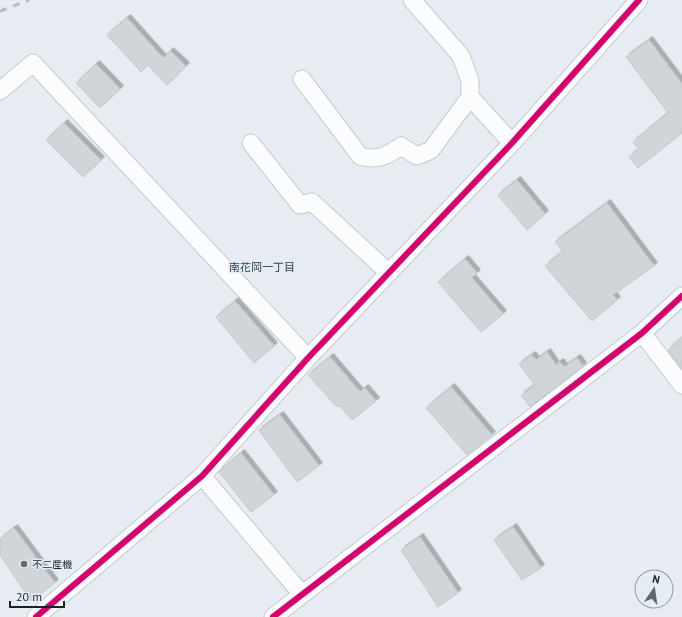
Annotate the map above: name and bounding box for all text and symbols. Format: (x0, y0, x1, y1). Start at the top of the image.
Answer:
district label: 南花岡一丁目 (229, 260, 295, 274)
place label: 不二産機 (32, 558, 72, 571)
marker: 不二産機 (19, 559, 29, 569)
north arrow (634, 569, 674, 609)
text: N (651, 572, 661, 587)
scale bar (10, 583, 64, 609)
text: 20 m (16, 589, 42, 604)

